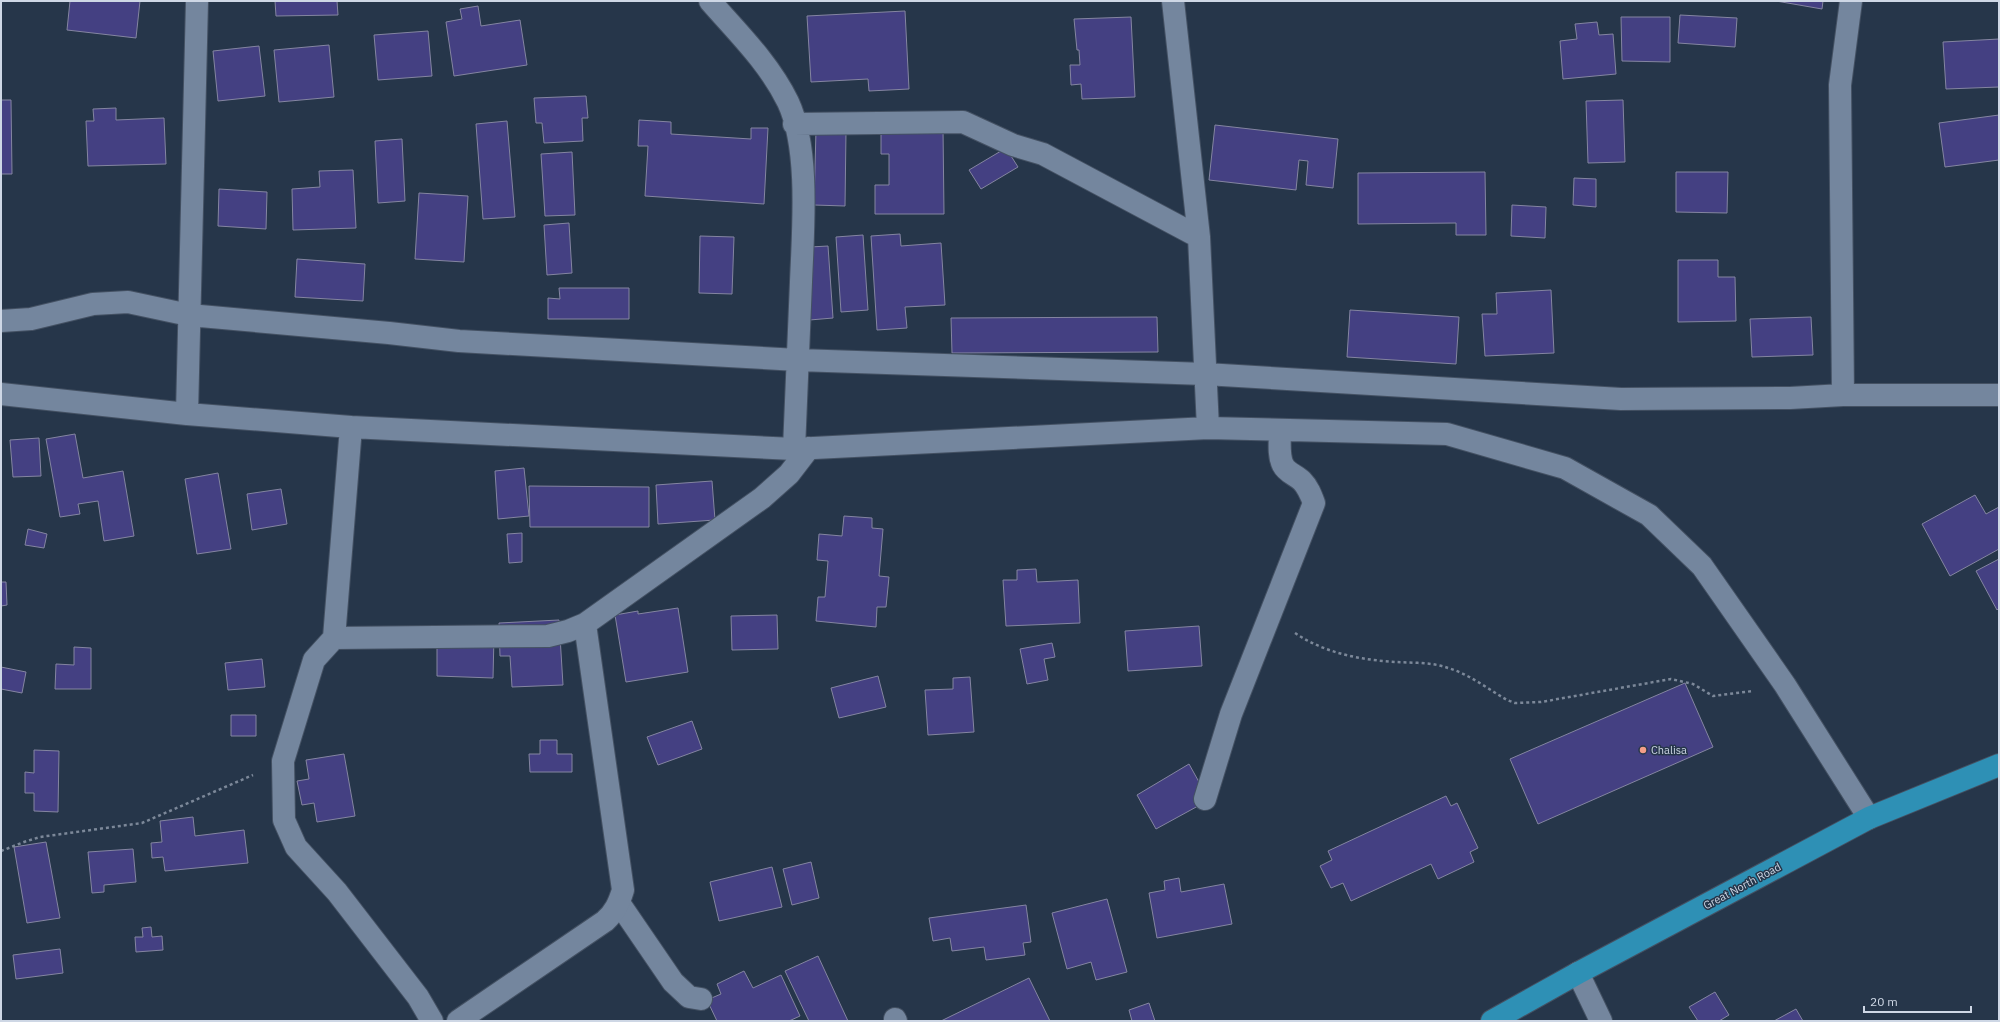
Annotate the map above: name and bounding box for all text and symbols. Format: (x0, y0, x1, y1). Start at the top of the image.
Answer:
place label: Chalisa (1651, 743, 1687, 757)
marker: Chalisa (1638, 745, 1648, 755)
street label: Great North Road (1701, 860, 1783, 912)
scale bar (1864, 988, 1971, 1014)
text: 20 m (1870, 994, 1898, 1009)

